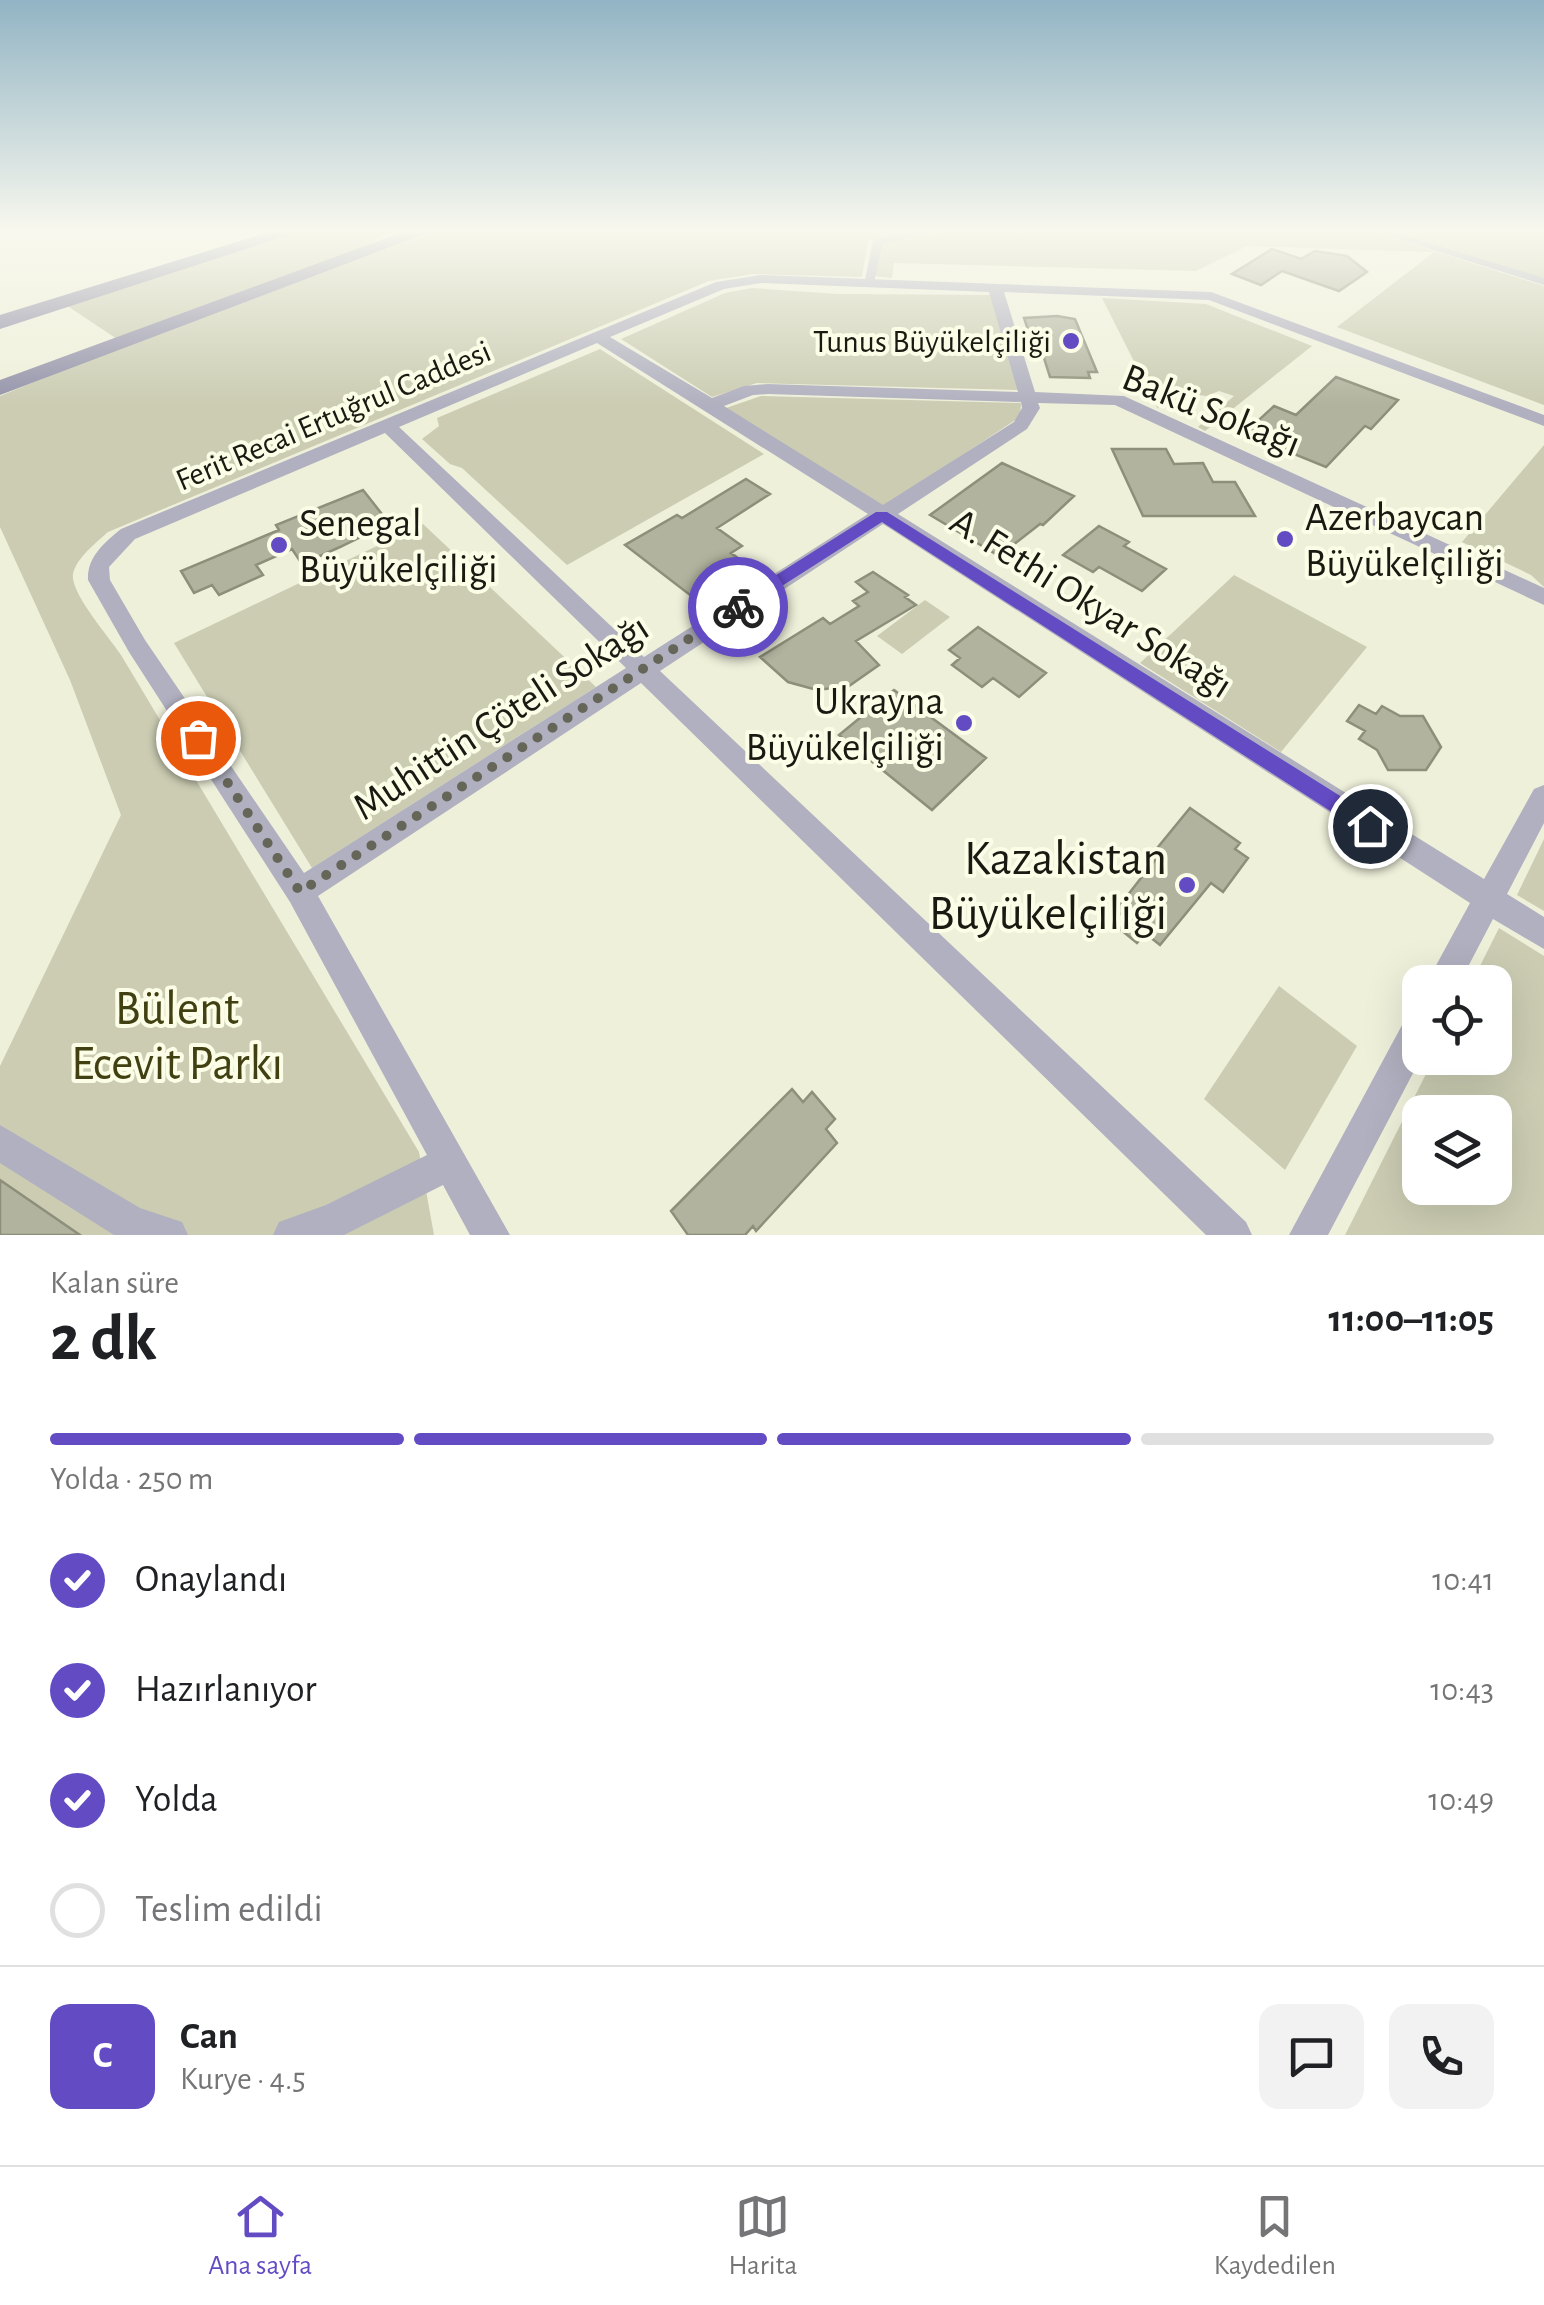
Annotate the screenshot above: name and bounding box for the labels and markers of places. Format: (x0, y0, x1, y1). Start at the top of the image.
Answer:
place label: Tunus Büyükelçiliği (813, 326, 1051, 358)
marker: Tunus Büyükelçiliği (1060, 330, 1082, 352)
place label: Azerbaycan Büyükelçiliği (1305, 498, 1504, 584)
place label: Senegal Büyükelçiliği (299, 504, 498, 590)
marker: Azerbaycan Büyükelçiliği (1274, 528, 1296, 550)
marker: Senegal Büyükelçiliği (268, 534, 290, 556)
place label: Ukrayna Büyükelçiliği (745, 682, 944, 768)
pin (156, 696, 241, 781)
marker: Ukrayna Büyükelçiliği (953, 712, 975, 734)
pin (1328, 784, 1413, 869)
place label: Kazakistan Büyükelçiliği (929, 836, 1167, 939)
marker: Kazakistan Büyükelçiliği (1176, 874, 1198, 896)

